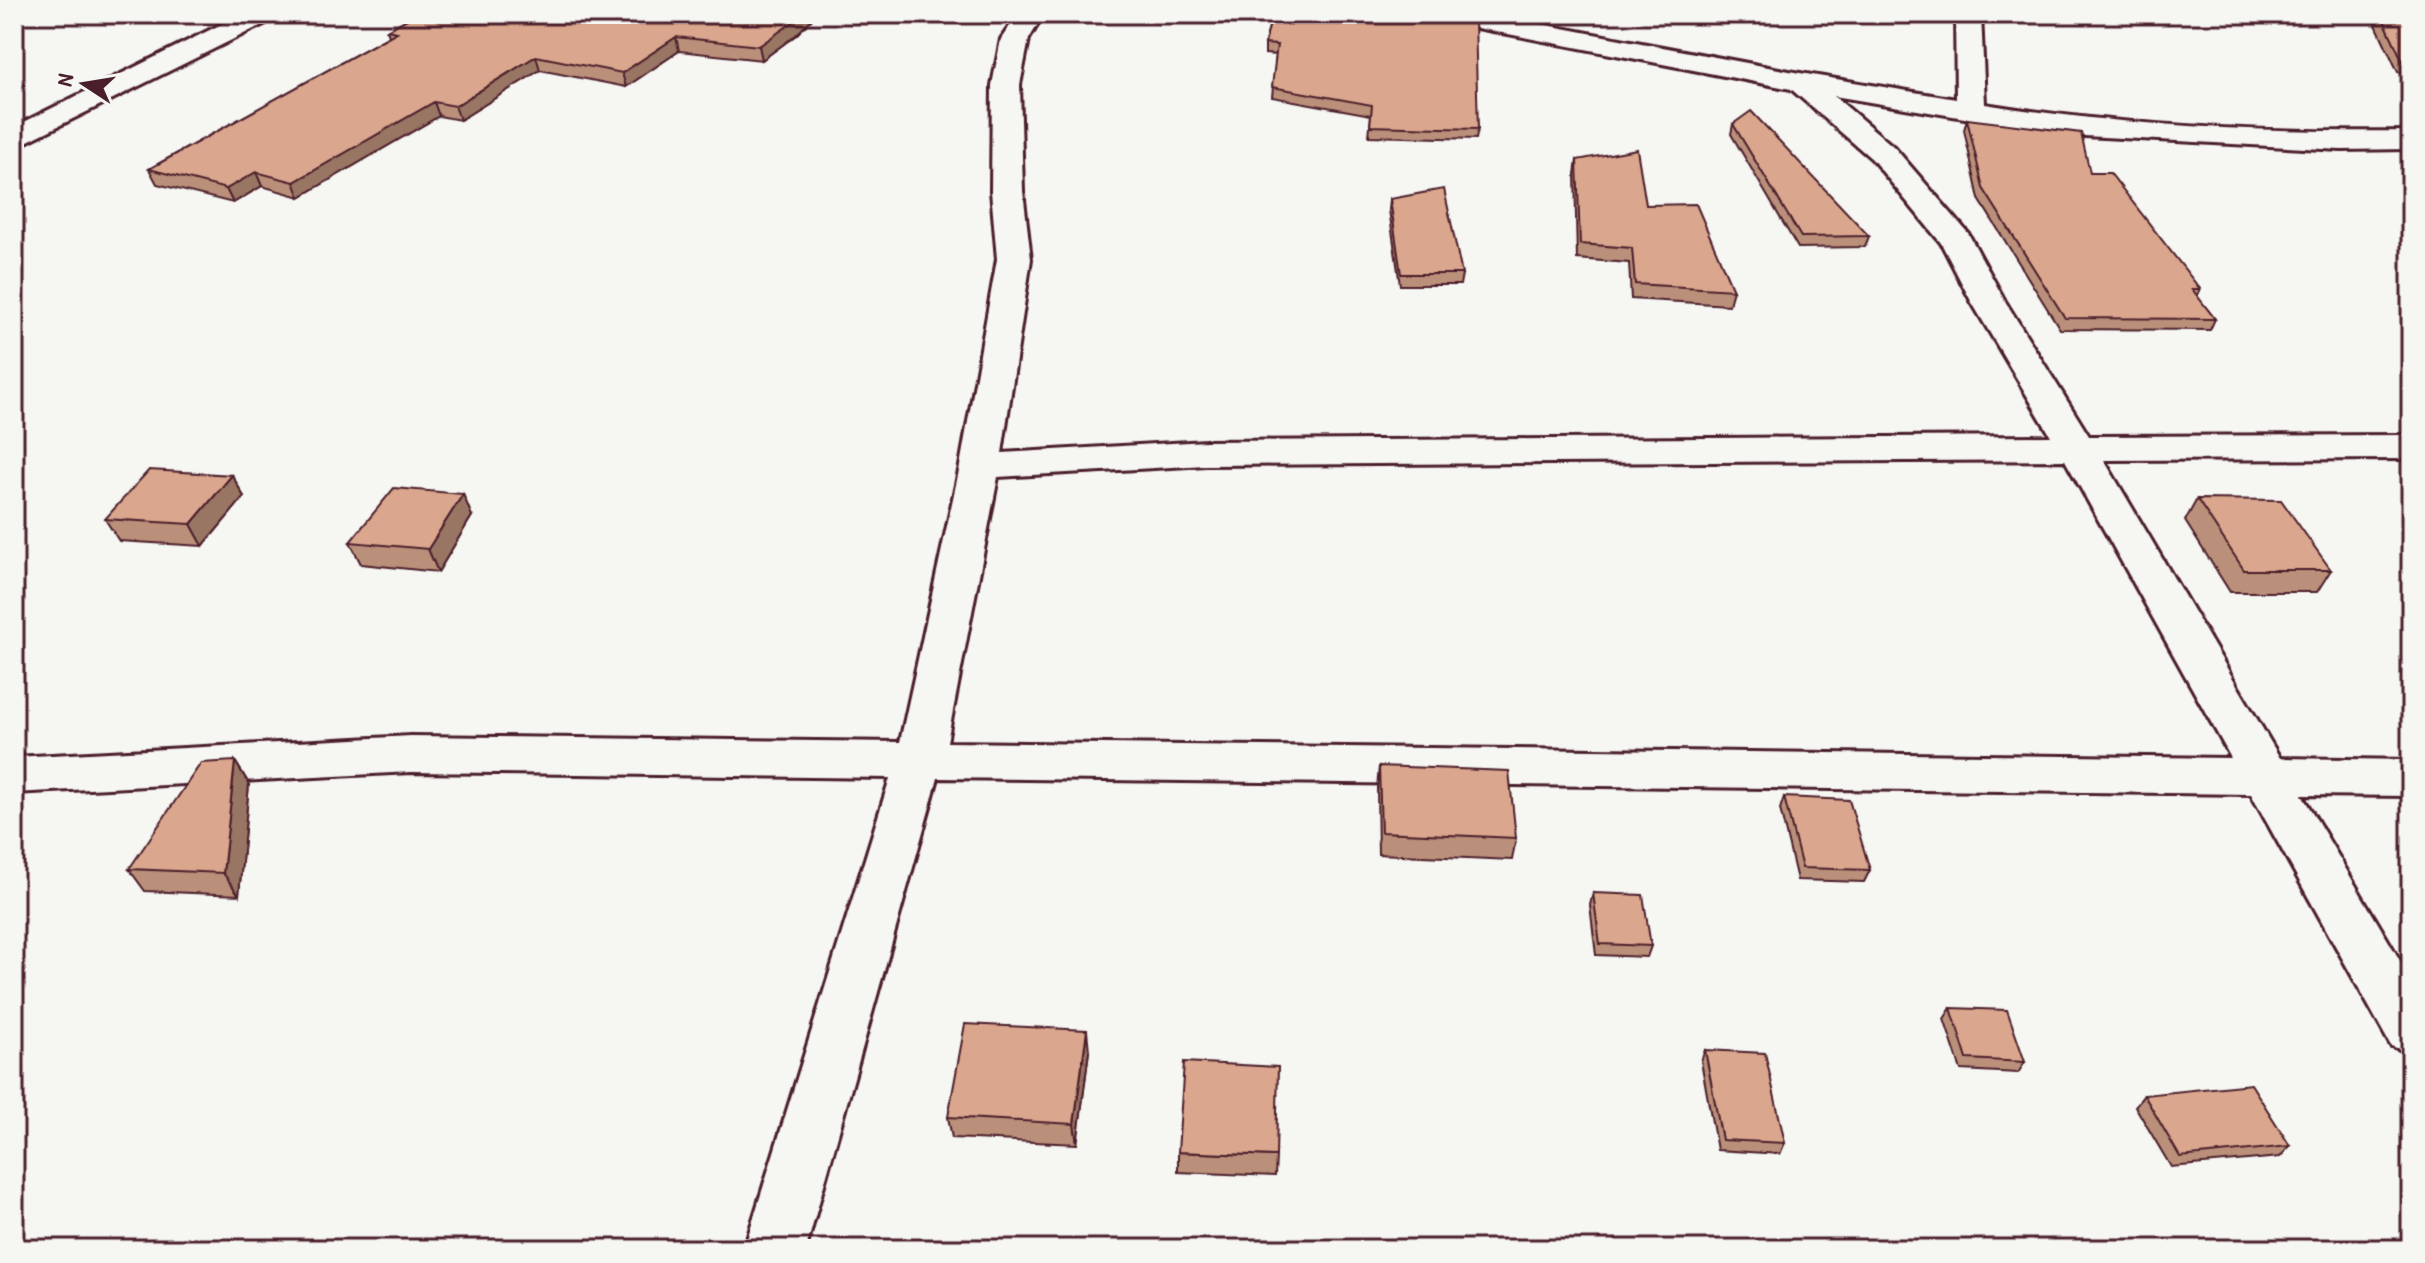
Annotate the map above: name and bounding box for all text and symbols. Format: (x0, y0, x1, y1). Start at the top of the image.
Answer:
north arrow (44, 44, 124, 124)
text: N (49, 71, 80, 89)

